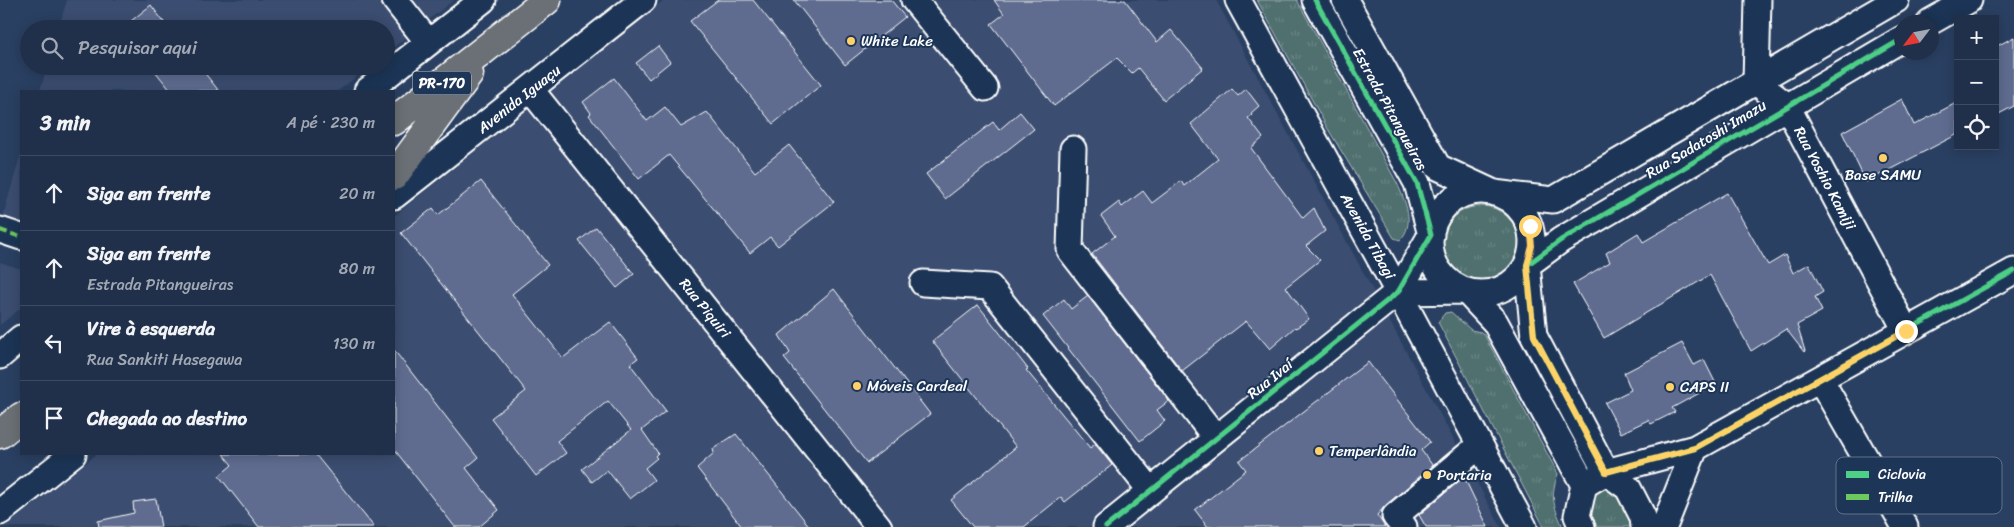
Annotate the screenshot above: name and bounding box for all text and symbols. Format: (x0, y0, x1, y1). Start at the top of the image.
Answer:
north arrow (1894, 15, 1939, 60)
map controls (1954, 15, 1999, 150)
button: + (1954, 15, 1999, 60)
search box (20, 20, 395, 75)
place label: White Lake (861, 28, 933, 54)
text: Pesquisar aqui (78, 31, 197, 64)
icon: search (38, 34, 66, 62)
marker: White Lake (845, 35, 857, 47)
street label: Estrada Pitangueiras (1345, 43, 1435, 176)
street label: Avenida Iguaçu (471, 58, 567, 141)
button: − (1954, 60, 1999, 105)
road number: PR-170 (413, 72, 471, 95)
street label: Rua Sadatoshi Imazu (1640, 92, 1772, 186)
text: 3 min (40, 104, 90, 142)
button: locate (1954, 105, 1999, 150)
text: A pé · 230 m (286, 108, 375, 137)
street label: Rua Yoshio Kamiji (1787, 121, 1864, 235)
marker: Base SAMU (1877, 152, 1889, 164)
place label: Base SAMU (1845, 162, 1922, 188)
text: Siga em frente (87, 177, 210, 210)
icon: ahead (40, 179, 68, 207)
text: 20 m (339, 179, 375, 208)
street label: Avenida Tibagi (1333, 187, 1403, 285)
route start (1519, 215, 1542, 238)
text: Siga em frente (87, 237, 210, 270)
icon: ahead (40, 254, 68, 282)
text: 80 m (339, 254, 375, 283)
text: Estrada Pitangueiras (87, 270, 233, 299)
street label: Rua Piquiri (672, 272, 738, 345)
text: Vire à esquerda (87, 312, 215, 345)
route end (1895, 320, 1918, 343)
icon: left (40, 329, 68, 357)
text: 130 m (333, 329, 375, 358)
text: Rua Sankiti Hasegawa (87, 345, 242, 374)
street label: Rua Ivaí (1241, 351, 1300, 406)
place label: Móveis Cardeal (867, 373, 968, 399)
place label: CAPS II (1680, 374, 1730, 400)
marker: Móveis Cardeal (851, 380, 863, 392)
marker: CAPS II (1664, 381, 1676, 393)
text: Chegada ao destino (87, 402, 247, 435)
icon: arrive (40, 404, 68, 432)
place label: Temperlândia (1329, 438, 1417, 464)
marker: Temperlândia (1313, 445, 1325, 457)
legend (1836, 457, 2002, 514)
place label: Portaria (1437, 462, 1492, 488)
text: Ciclovia (1878, 462, 1926, 487)
marker: Portaria (1421, 469, 1433, 481)
text: Trilha (1878, 485, 1913, 510)

